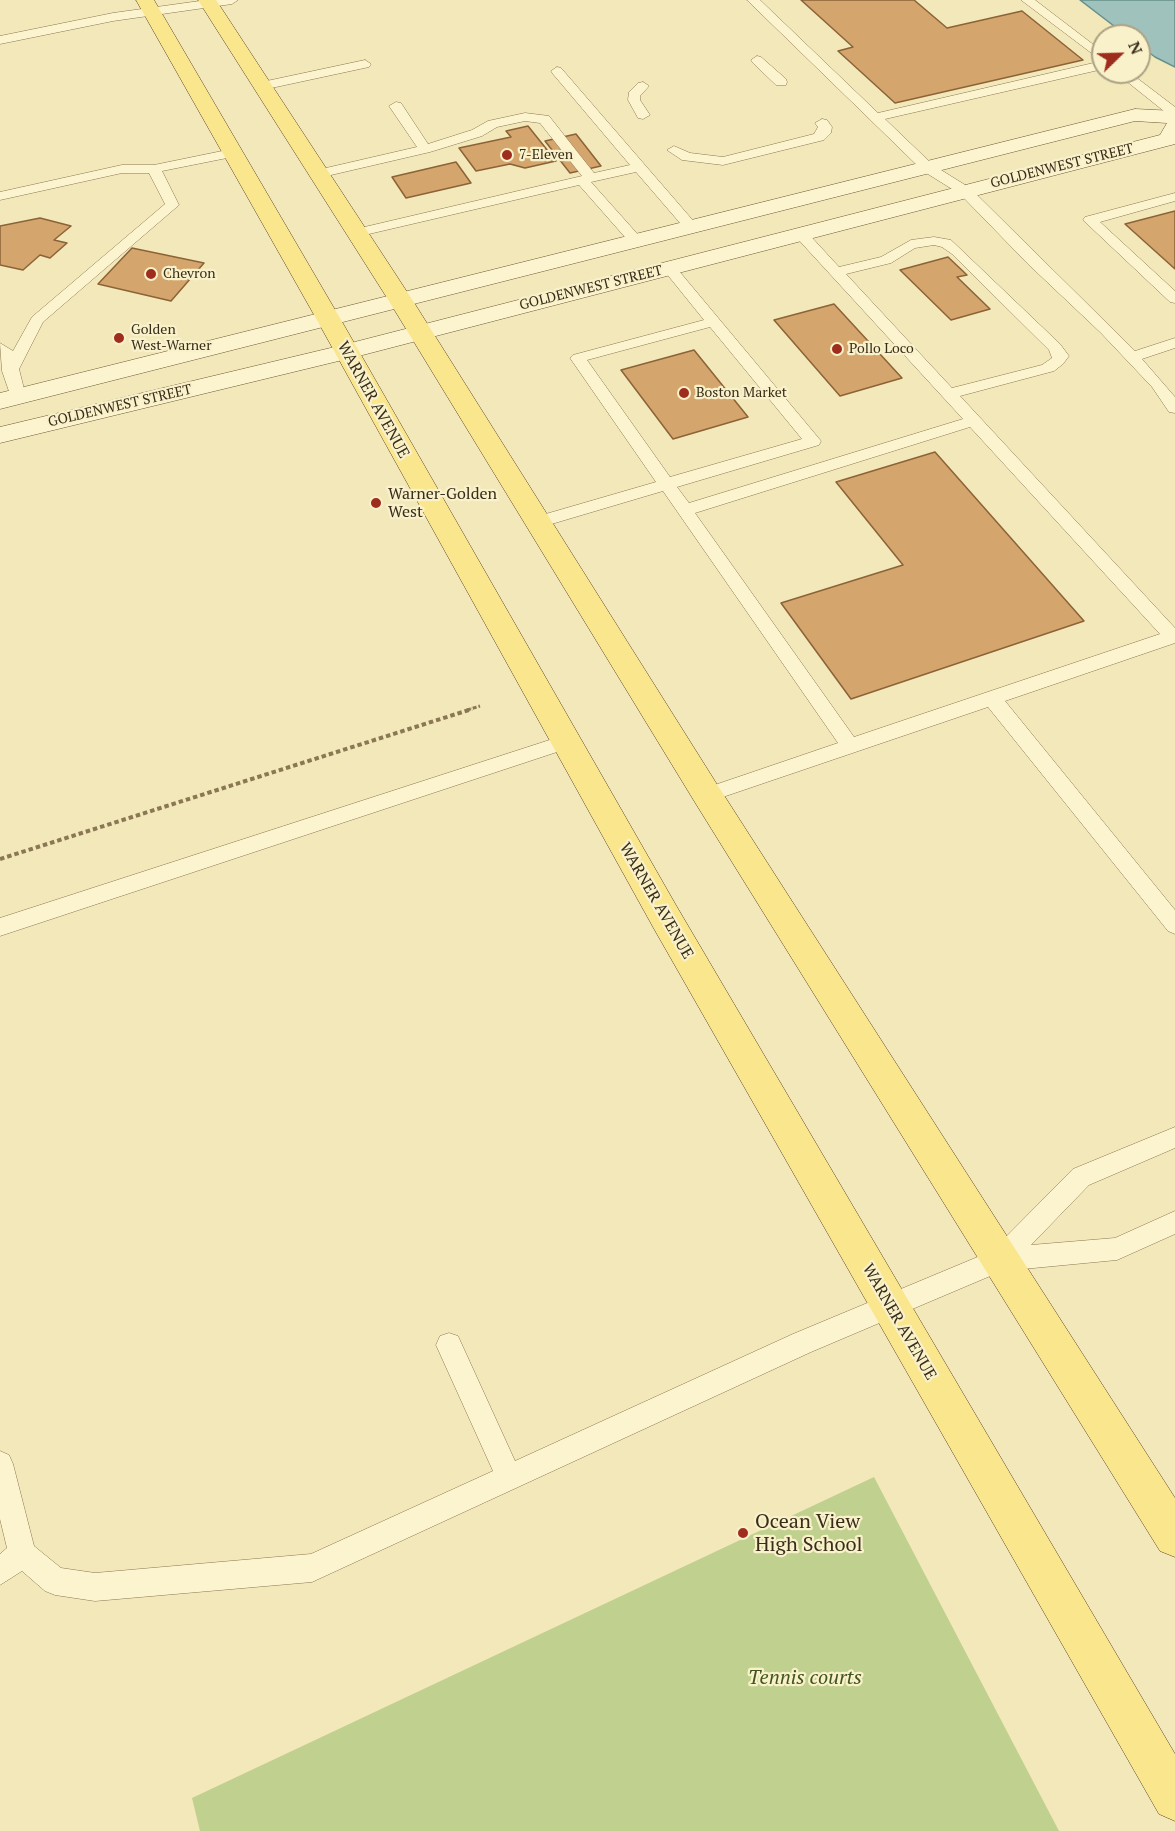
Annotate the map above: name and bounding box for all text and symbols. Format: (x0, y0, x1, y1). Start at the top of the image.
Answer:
north arrow (1091, 24, 1151, 84)
text: N (1123, 38, 1148, 58)
street label: GOLDENWEST STREET (989, 140, 1135, 192)
place label: 7-Eleven (519, 147, 573, 163)
marker: 7-Eleven (500, 148, 514, 162)
street label: GOLDENWEST STREET (518, 262, 664, 314)
place label: Chevron (163, 266, 216, 282)
marker: Chevron (144, 267, 158, 281)
place label: Golden West-Warner (131, 322, 212, 354)
marker: Golden West-Warner (112, 331, 126, 345)
street label: WARNER AVENUE (333, 338, 413, 462)
place label: Pollo Loco (849, 341, 914, 357)
marker: Pollo Loco (830, 342, 844, 356)
street label: GOLDENWEST STREET (47, 381, 193, 431)
place label: Boston Market (696, 385, 787, 401)
marker: Boston Market (677, 386, 691, 400)
place label: Warner-Golden West (388, 484, 497, 522)
marker: Warner-Golden West (369, 496, 383, 510)
street label: WARNER AVENUE (615, 839, 697, 963)
street label: WARNER AVENUE (858, 1260, 940, 1384)
place label: Ocean View High School (755, 1510, 863, 1557)
marker: Ocean View High School (736, 1526, 750, 1540)
park label: Tennis courts (748, 1666, 862, 1690)

